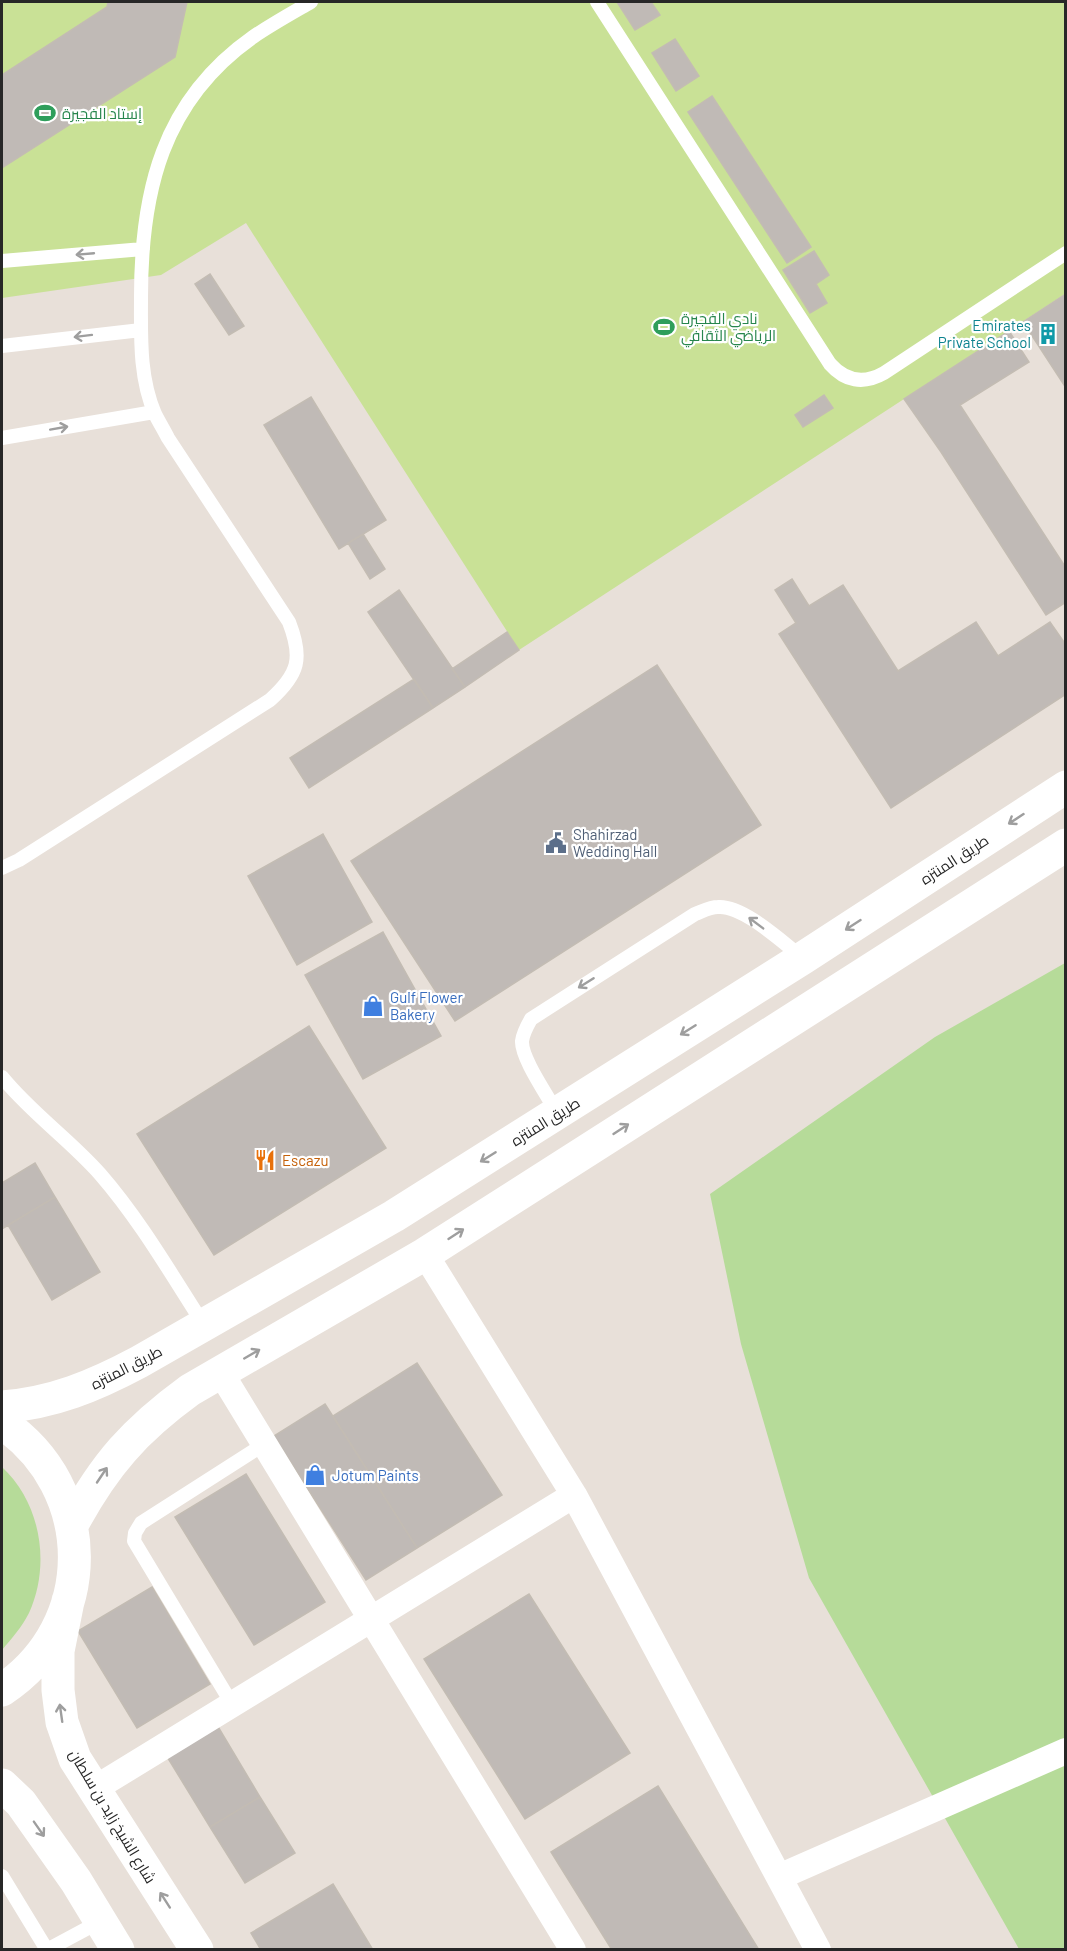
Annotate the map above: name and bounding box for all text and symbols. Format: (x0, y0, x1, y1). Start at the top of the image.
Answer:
sports icon: إستاد الفجيرة (33, 101, 57, 125)
place label: إستاد الفجيرة (62, 104, 142, 123)
one-way arrow (75, 249, 95, 260)
place label: نادي الفجيرة الرياضي الثقافي (681, 309, 776, 348)
sports icon: نادي الفجيرة الرياضي الثقافي (652, 315, 676, 339)
place label: Emirates Private School (938, 316, 1031, 351)
building icon: Emirates Private School (1036, 322, 1060, 346)
one-way arrow (73, 331, 93, 342)
one-way arrow (49, 422, 69, 433)
one-way arrow (1009, 813, 1025, 825)
place label: Shahirzad Wedding Hall (573, 825, 657, 860)
street label: طريق المنتزه (917, 830, 993, 889)
public building icon: Shahirzad Wedding Hall (544, 831, 568, 855)
one-way arrow (748, 916, 764, 929)
one-way arrow (845, 920, 862, 932)
one-way arrow (579, 977, 595, 989)
place label: Gulf Flower Bakery (390, 988, 463, 1023)
shop icon: Gulf Flower Bakery (361, 994, 385, 1018)
one-way arrow (680, 1024, 697, 1037)
street label: طريق المنتزه (507, 1093, 584, 1151)
one-way arrow (612, 1122, 629, 1135)
restaurant icon: Escazu (253, 1148, 277, 1172)
place label: Escazu (282, 1151, 328, 1169)
one-way arrow (480, 1151, 497, 1163)
one-way arrow (447, 1227, 464, 1239)
street label: طريق المنتزه (87, 1341, 166, 1394)
one-way arrow (243, 1348, 260, 1360)
shop icon: Jotum Paints (303, 1463, 327, 1487)
place label: Jotum Paints (332, 1466, 419, 1484)
one-way arrow (96, 1467, 108, 1483)
one-way arrow (55, 1704, 66, 1723)
street label: شارع الشيخ زايد بن سلطان (63, 1746, 160, 1888)
one-way arrow (33, 1820, 45, 1837)
one-way arrow (159, 1892, 171, 1909)

